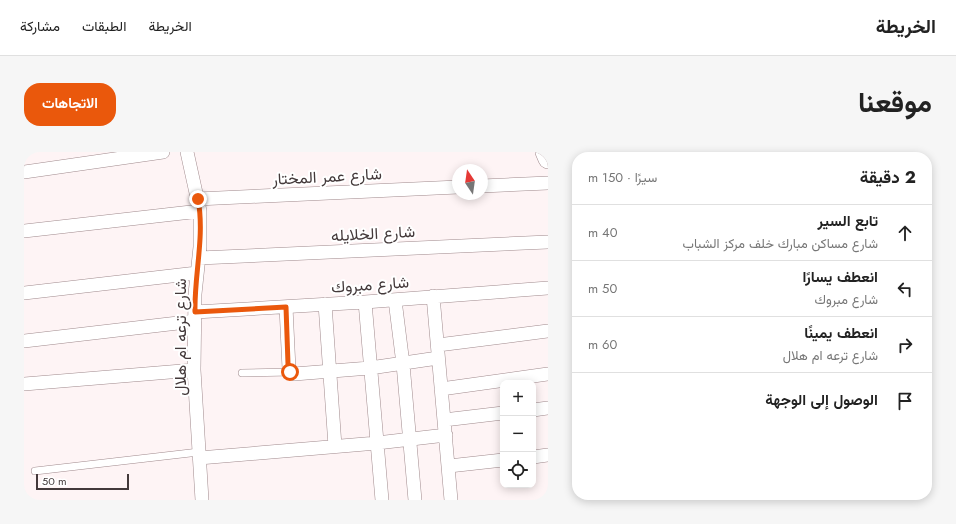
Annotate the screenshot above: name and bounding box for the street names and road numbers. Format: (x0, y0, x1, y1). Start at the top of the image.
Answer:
street label: شارع عمر المختار (271, 162, 382, 191)
street label: شارع الخلايله (330, 220, 416, 247)
street label: شارع مبروك (330, 270, 410, 299)
street label: شارع ترعه ام هلال (169, 278, 192, 396)

